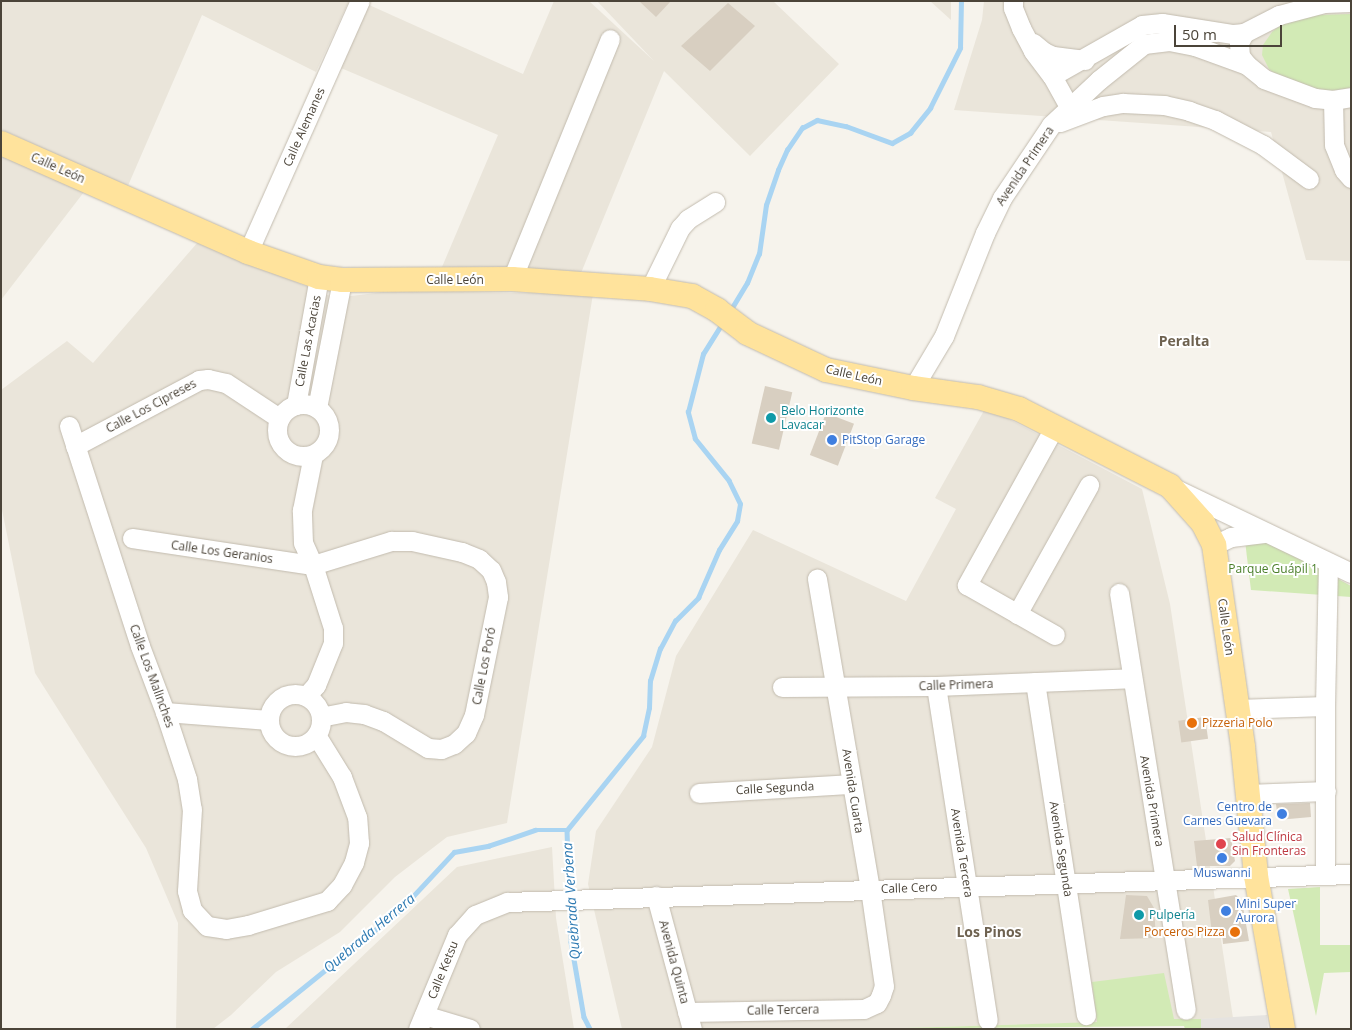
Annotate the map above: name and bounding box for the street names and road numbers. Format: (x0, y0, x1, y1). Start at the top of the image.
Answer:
street label: Calle Alemanes (280, 85, 328, 169)
street label: Avenida Primera (993, 124, 1057, 208)
street label: Calle León (29, 150, 87, 186)
street label: Calle León (426, 273, 484, 287)
street label: Calle Las Acacias (292, 294, 324, 388)
street label: Calle León (824, 361, 884, 389)
street label: Calle Los Cipreses (103, 376, 199, 436)
street label: Calle Los Geranios (170, 538, 274, 566)
street label: Calle León (1215, 597, 1237, 657)
street label: Calle Los Malinches (127, 622, 177, 730)
street label: Calle Los Poró (469, 626, 499, 706)
street label: Calle Primera (918, 677, 994, 693)
street label: Avenida Cuarta (839, 748, 867, 834)
street label: Avenida Primera (1137, 754, 1167, 848)
street label: Calle Segunda (735, 779, 815, 797)
street label: Avenida Segunda (1046, 800, 1076, 898)
street label: Avenida Tercera (948, 807, 976, 899)
street label: Calle Cero (880, 880, 938, 896)
street label: Avenida Quinta (656, 919, 692, 1005)
street label: Calle Ketsu (425, 939, 461, 1001)
street label: Calle Tercera (747, 1002, 819, 1018)

